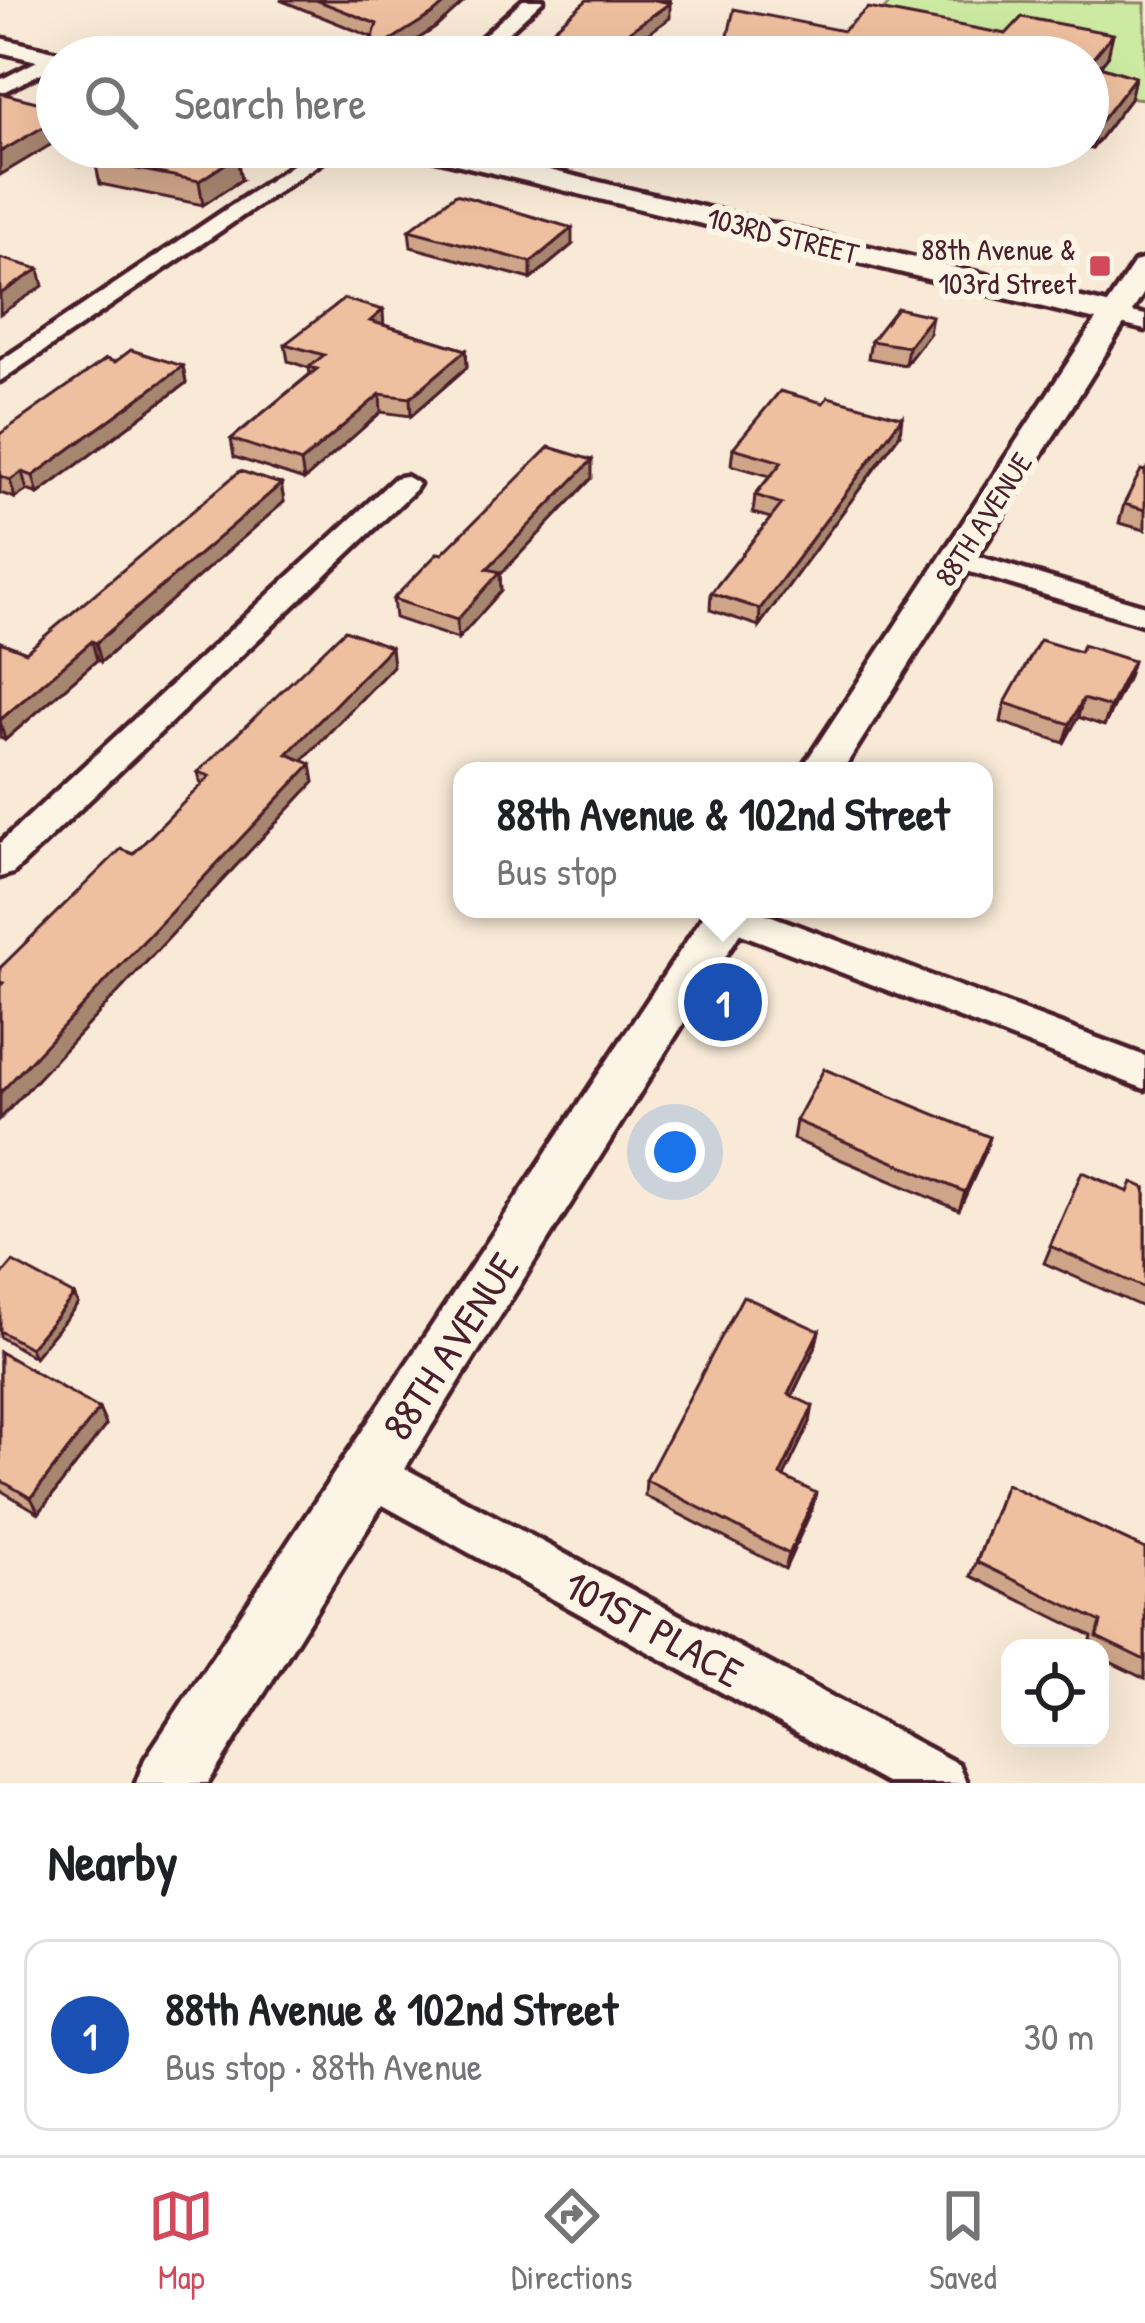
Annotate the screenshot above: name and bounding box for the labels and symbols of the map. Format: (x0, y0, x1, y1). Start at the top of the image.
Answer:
street label: 103RD STREET (703, 197, 864, 273)
place label: 88th Avenue & 103rd Street (921, 229, 1077, 303)
marker: 88th Avenue & 103rd Street (1087, 253, 1113, 279)
street label: 88TH AVENUE (925, 445, 1041, 593)
pin: 1 (684, 957, 762, 1047)
your location (645, 1122, 705, 1182)
street label: 88TH AVENUE (368, 1242, 532, 1450)
street label: 101ST PLACE (555, 1556, 753, 1700)

